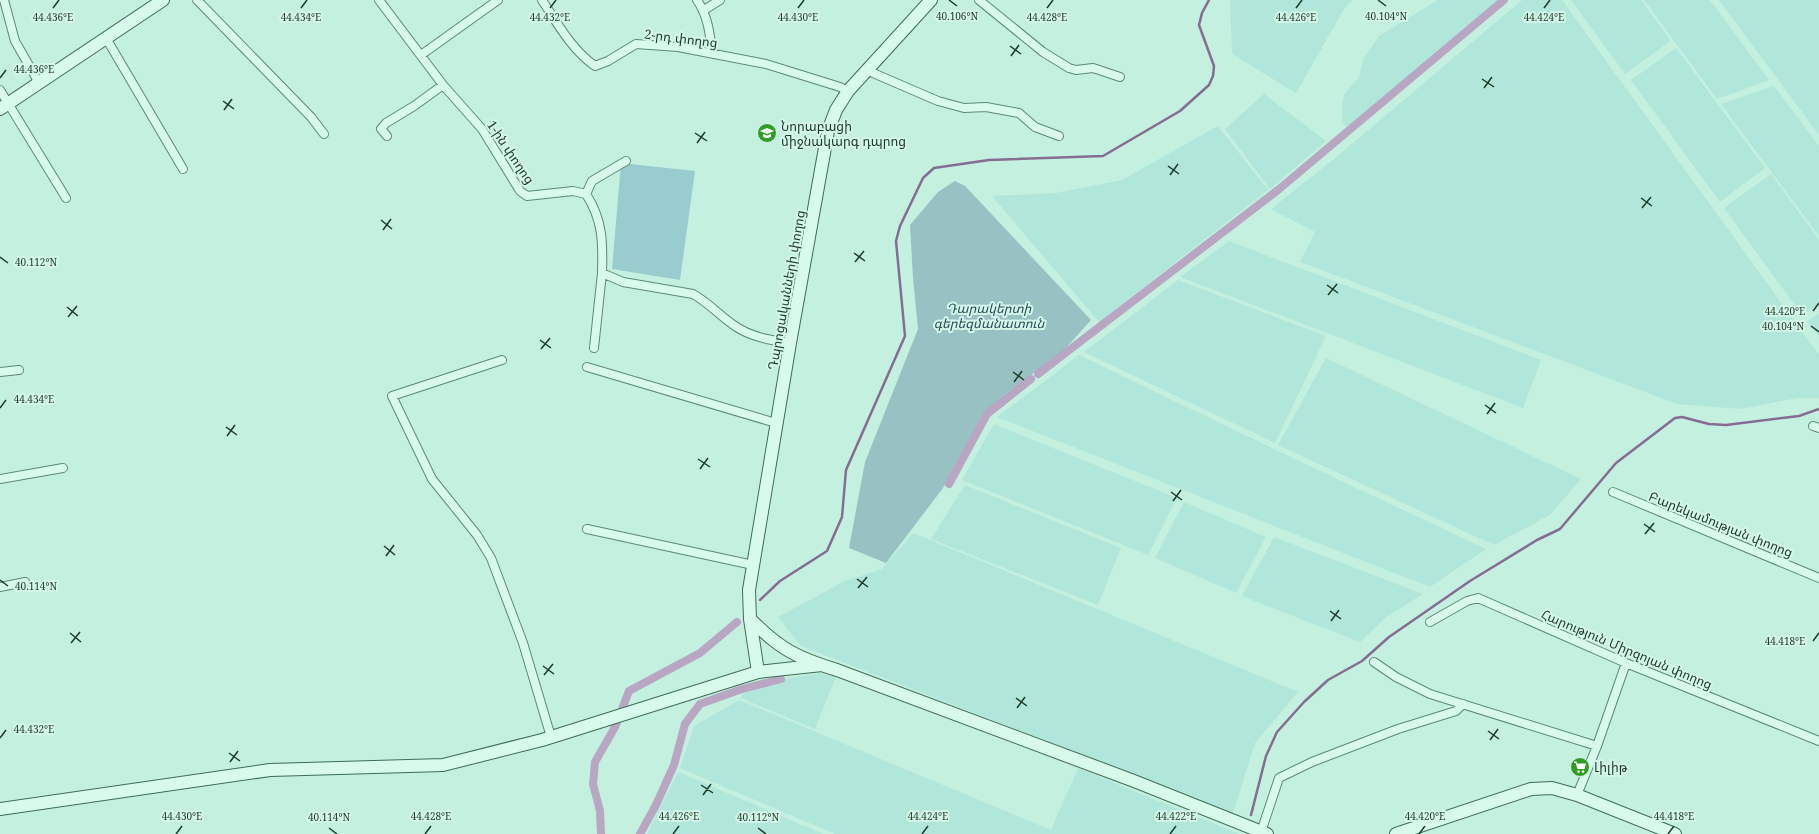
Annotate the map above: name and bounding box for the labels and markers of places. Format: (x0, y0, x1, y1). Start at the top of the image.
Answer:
place label: Նորաբացի միջնակարգ դպրոց (781, 117, 906, 150)
school or university icon: Նորաբացի միջնակարգ դպրոց (756, 122, 778, 144)
supermarket icon: Լիլիթ (1569, 756, 1591, 778)
place label: Լիլիթ (1594, 758, 1628, 776)

